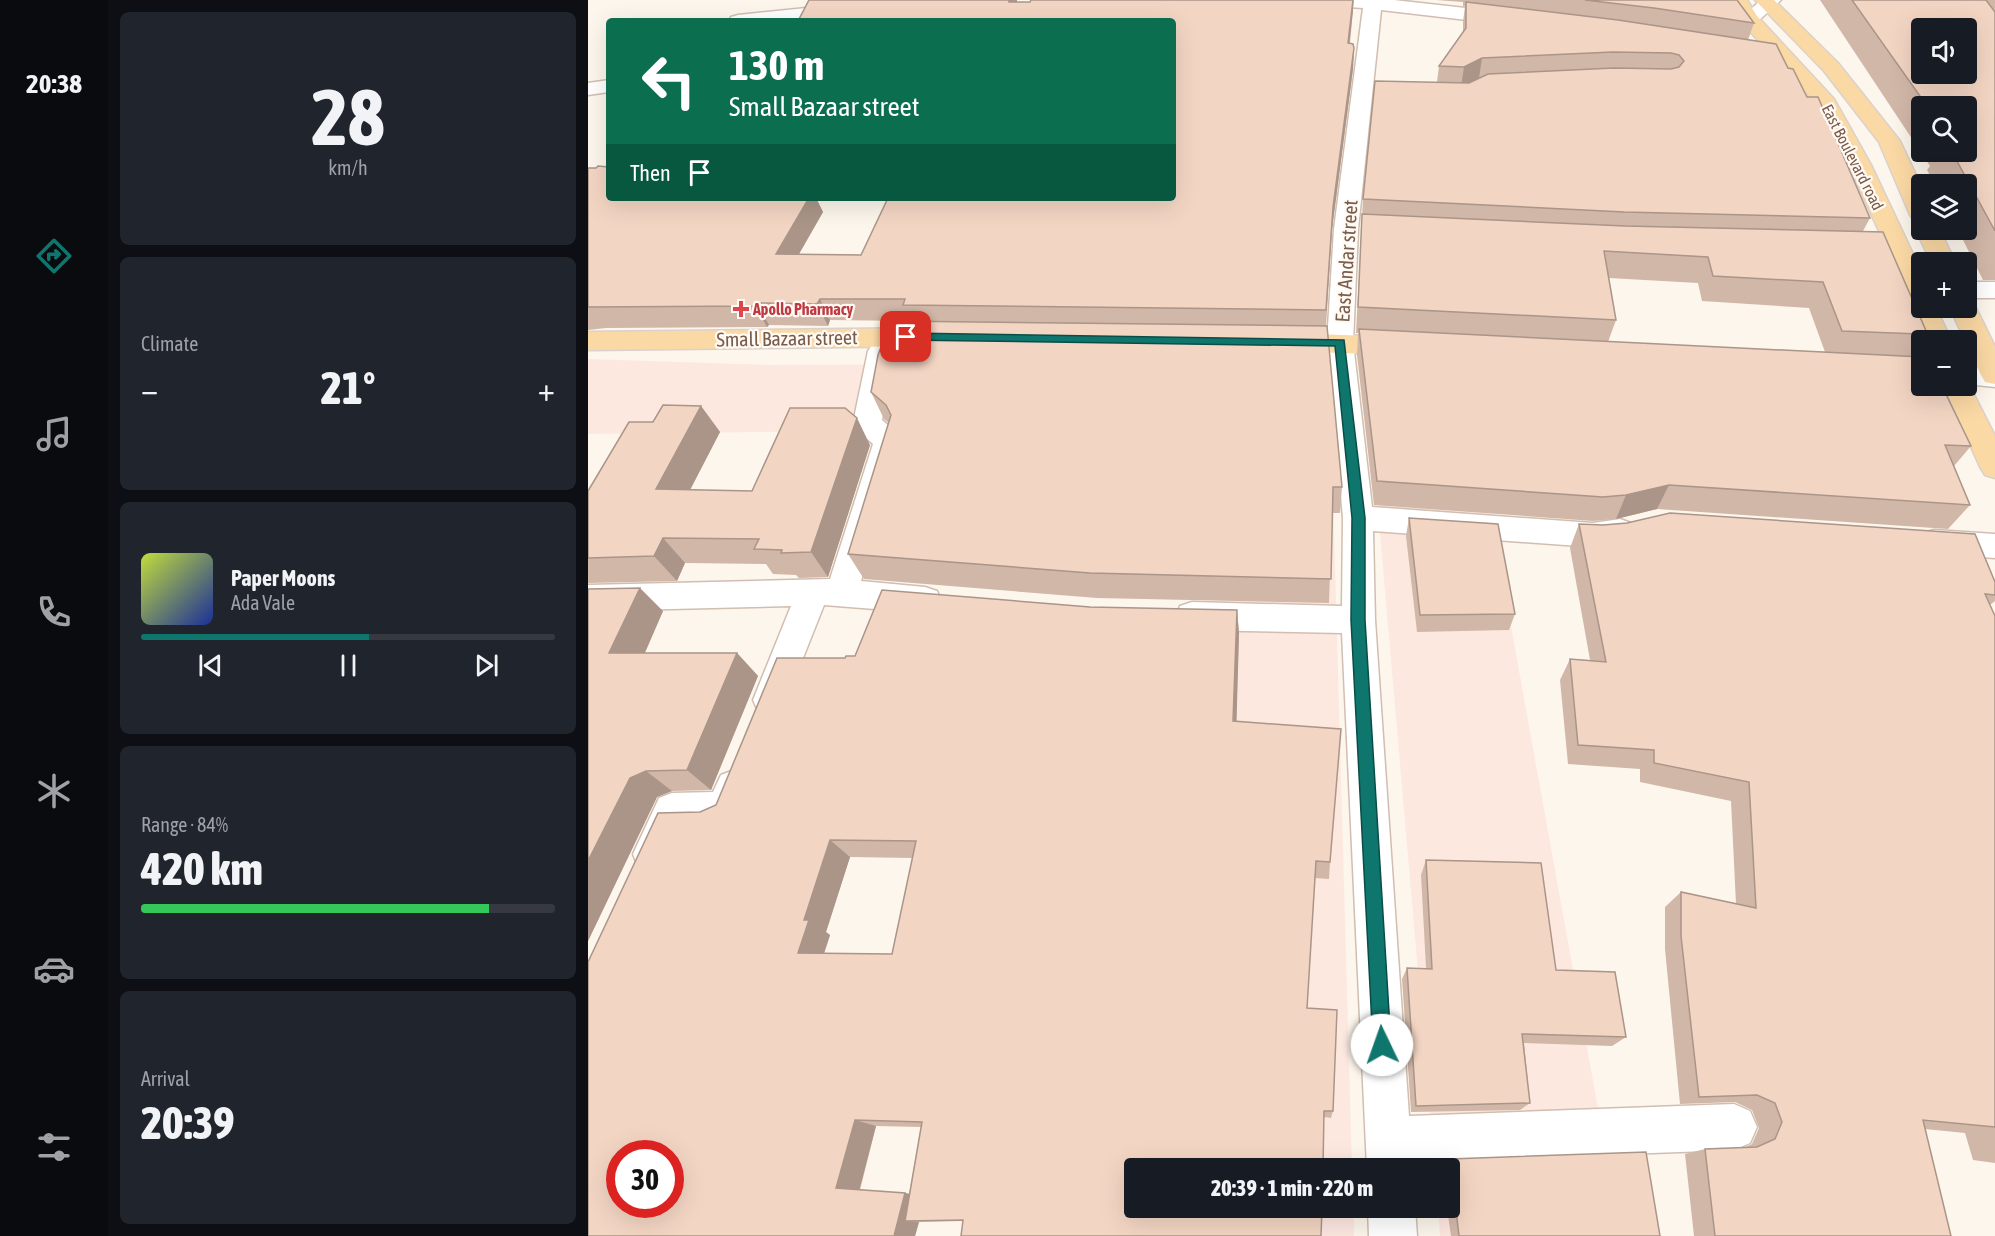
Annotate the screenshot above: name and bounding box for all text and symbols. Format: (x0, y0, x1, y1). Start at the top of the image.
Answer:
map controls (1911, 18, 1977, 396)
button: sound (1911, 18, 1977, 84)
text: 130 m (729, 41, 824, 89)
icon: left (630, 42, 708, 120)
text: 20:38 (26, 68, 82, 99)
text: 28 (311, 72, 385, 162)
text: Small Bazaar street (729, 91, 920, 122)
button: search (1911, 96, 1977, 162)
street label: East Boulevard road (1819, 101, 1887, 213)
text: km/h (328, 156, 368, 179)
icon: arrive (683, 156, 716, 189)
text: Then (630, 160, 671, 186)
button: layers (1911, 174, 1977, 240)
street label: East Andar street (1330, 199, 1362, 323)
icon: directions (33, 235, 75, 277)
button: + (1911, 252, 1977, 318)
place label: Apollo Pharmacy (752, 300, 854, 318)
marker: Apollo Pharmacy (734, 302, 748, 316)
pin (880, 311, 931, 362)
icon: arrive (889, 320, 922, 353)
street label: Small Bazaar street (716, 325, 858, 351)
button: − (1911, 330, 1977, 396)
text: Climate (141, 332, 198, 355)
text: 21° (321, 362, 375, 414)
text: − (141, 370, 158, 408)
text: + (538, 370, 555, 408)
icon: music (33, 413, 75, 455)
text: Paper Moons (231, 565, 335, 591)
icon: phone (33, 591, 75, 633)
text: Ada Vale (231, 591, 295, 614)
icon: previous (194, 649, 227, 682)
icon: pause (332, 649, 365, 682)
icon: next (470, 649, 503, 682)
icon: climate (33, 770, 75, 812)
text: Range · 84% (141, 813, 228, 836)
text: 420 km (141, 843, 263, 895)
icon: car (33, 948, 75, 990)
position arrow (1350, 1013, 1414, 1077)
text: Arrival (141, 1067, 190, 1090)
text: 20:39 (141, 1097, 235, 1149)
icon: filters (33, 1126, 75, 1168)
speed limit sign: 30 (606, 1140, 684, 1218)
text: 20:39 · 1 min · 220 m (1211, 1175, 1373, 1201)

